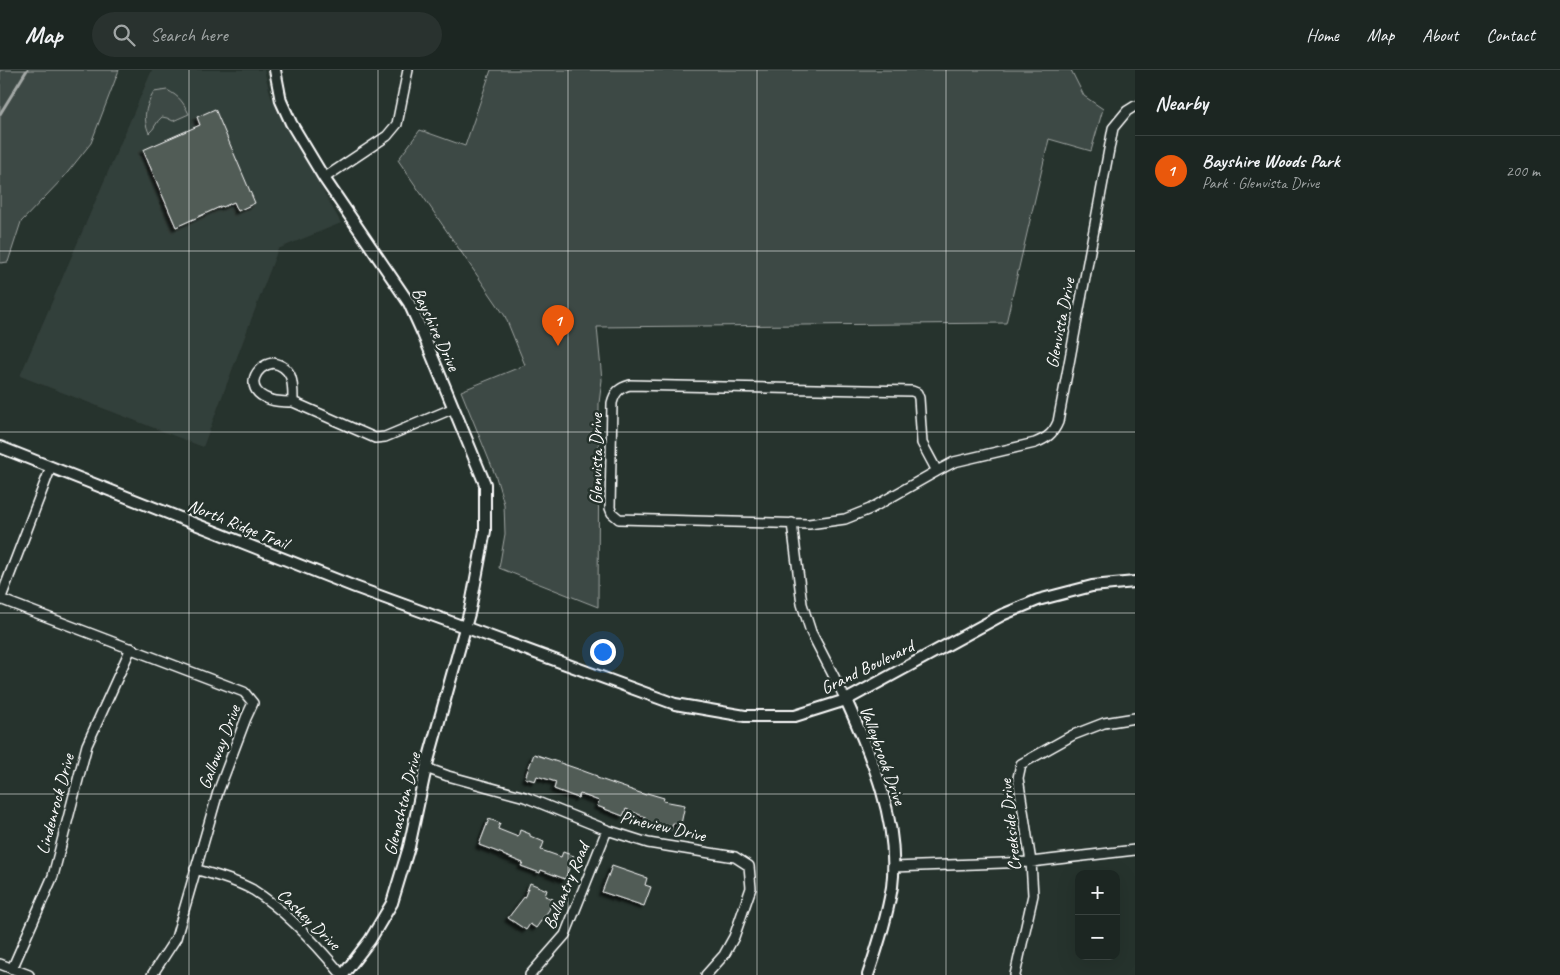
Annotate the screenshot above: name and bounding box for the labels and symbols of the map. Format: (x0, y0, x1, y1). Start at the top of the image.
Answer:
street label: Glenvista Drive (1040, 275, 1080, 370)
street label: Bayshire Drive (407, 284, 465, 375)
pin: 1 (542, 305, 574, 346)
street label: Glenvista Drive (585, 412, 607, 505)
street label: North Ridge Trail (185, 494, 294, 555)
street label: Grand Boulevard (817, 634, 920, 699)
your location (590, 639, 616, 665)
street label: Galloway Drive (193, 701, 246, 792)
street label: Valleybrook Drive (855, 702, 912, 809)
street label: Glenashton Drive (379, 749, 426, 857)
street label: Lindenrock Drive (31, 750, 79, 856)
street label: Creekside Drive (994, 777, 1026, 872)
street label: Pineview Drive (618, 806, 709, 847)
street label: Ballantry Road (538, 837, 595, 933)
street label: Cashey Drive (273, 884, 346, 955)

